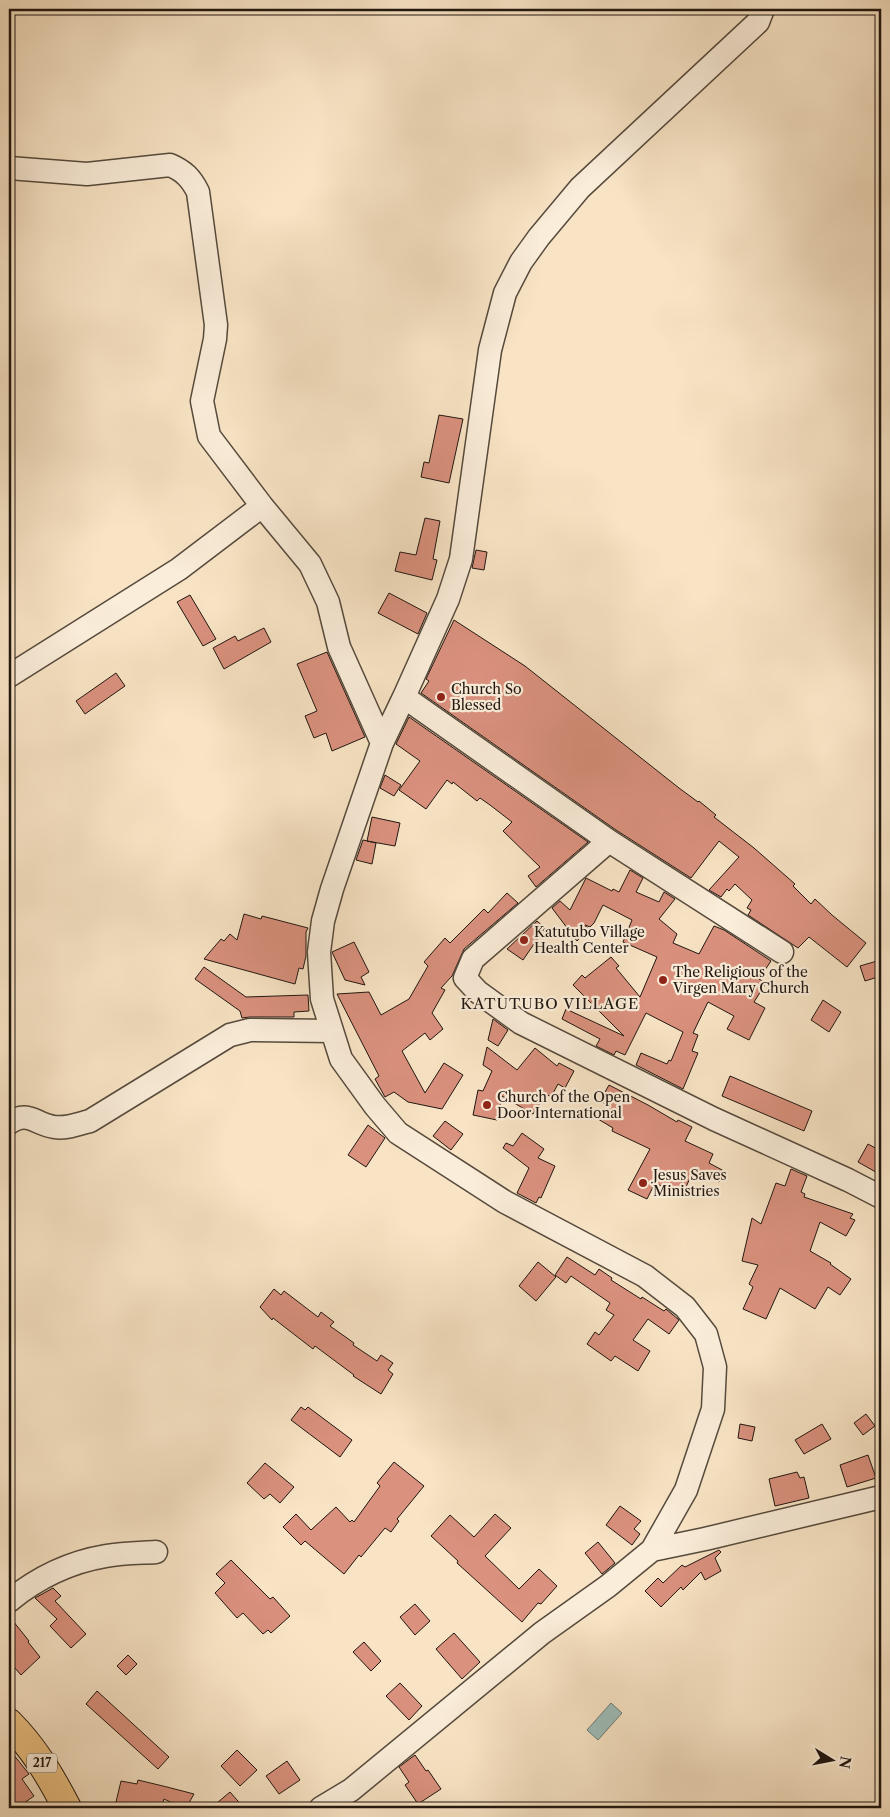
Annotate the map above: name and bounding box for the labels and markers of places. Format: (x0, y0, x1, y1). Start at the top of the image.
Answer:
place label: Church So Blessed (451, 680, 522, 714)
marker: Church So Blessed (435, 691, 447, 703)
place label: Katutubo Village Health Center (534, 923, 645, 957)
marker: Katutubo Village Health Center (518, 934, 530, 946)
place label: The Religious of the Virgen Mary Church (672, 963, 809, 997)
marker: The Religious of the Virgen Mary Church (657, 974, 669, 986)
place label: Church of the Open Door International (497, 1088, 630, 1122)
marker: Church of the Open Door International (481, 1099, 493, 1111)
place label: Jesus Saves Ministries (651, 1166, 727, 1200)
marker: Jesus Saves Ministries (637, 1177, 649, 1189)

